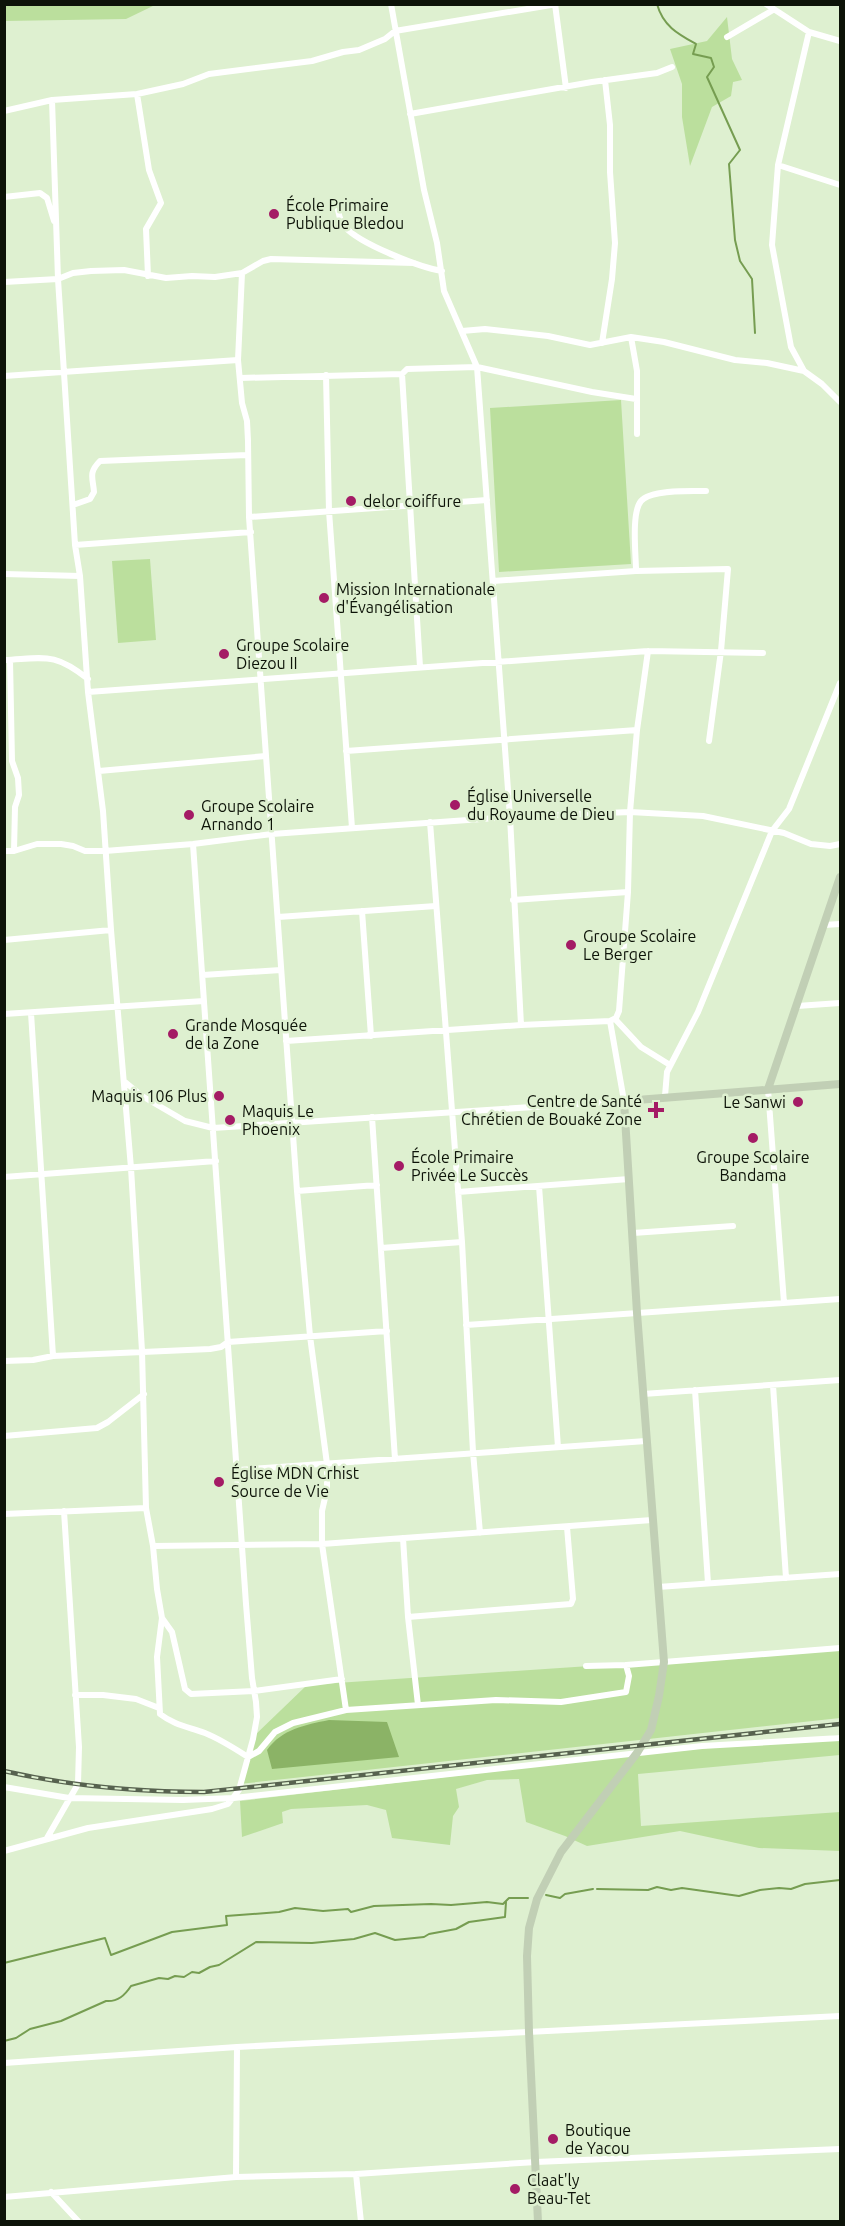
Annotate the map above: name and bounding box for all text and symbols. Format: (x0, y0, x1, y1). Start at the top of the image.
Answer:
place label: École Primaire Publique Bledou (286, 194, 404, 232)
marker: École Primaire Publique Bledou (267, 207, 281, 221)
place label: delor coiffure (363, 492, 461, 510)
marker: delor coiffure (344, 494, 358, 508)
place label: Mission Internationale d'Évangélisation (336, 580, 495, 616)
marker: Mission Internationale d'Évangélisation (317, 591, 331, 605)
place label: Groupe Scolaire Diezou II (236, 636, 349, 672)
marker: Groupe Scolaire Diezou II (217, 647, 231, 661)
place label: Église Universelle du Royaume de Dieu (467, 785, 615, 823)
place label: Groupe Scolaire Arnando 1 (201, 797, 314, 833)
marker: Église Universelle du Royaume de Dieu (448, 798, 462, 812)
marker: Groupe Scolaire Arnando 1 (182, 808, 196, 822)
place label: Groupe Scolaire Le Berger (583, 927, 696, 963)
marker: Groupe Scolaire Le Berger (564, 938, 578, 952)
place label: Grande Mosquée de la Zone (185, 1016, 307, 1052)
marker: Grande Mosquée de la Zone (166, 1027, 180, 1041)
place label: Maquis 106 Plus (91, 1087, 207, 1105)
marker: Maquis 106 Plus (212, 1089, 226, 1103)
place label: Centre de Santé Chrétien de Bouaké Zone (461, 1092, 642, 1128)
place label: Le Sanwi (723, 1093, 786, 1111)
marker: Le Sanwi (791, 1095, 805, 1109)
marker: Centre de Santé Chrétien de Bouaké Zone (647, 1101, 665, 1119)
place label: Maquis Le Phoenix (242, 1102, 314, 1138)
marker: Maquis Le Phoenix (223, 1113, 237, 1127)
marker: Groupe Scolaire Bandama (746, 1131, 760, 1145)
place label: École Primaire Privée Le Succès (411, 1146, 528, 1184)
place label: Groupe Scolaire Bandama (696, 1148, 810, 1184)
marker: École Primaire Privée Le Succès (392, 1159, 406, 1173)
place label: Église MDN Crhist Source de Vie (231, 1462, 360, 1500)
marker: Église MDN Crhist Source de Vie (212, 1475, 226, 1489)
place label: Boutique de Yacou (565, 2121, 631, 2157)
marker: Boutique de Yacou (546, 2132, 560, 2146)
place label: Claat'ly Beau-Tet (527, 2171, 591, 2207)
marker: Claat'ly Beau-Tet (508, 2182, 522, 2196)

